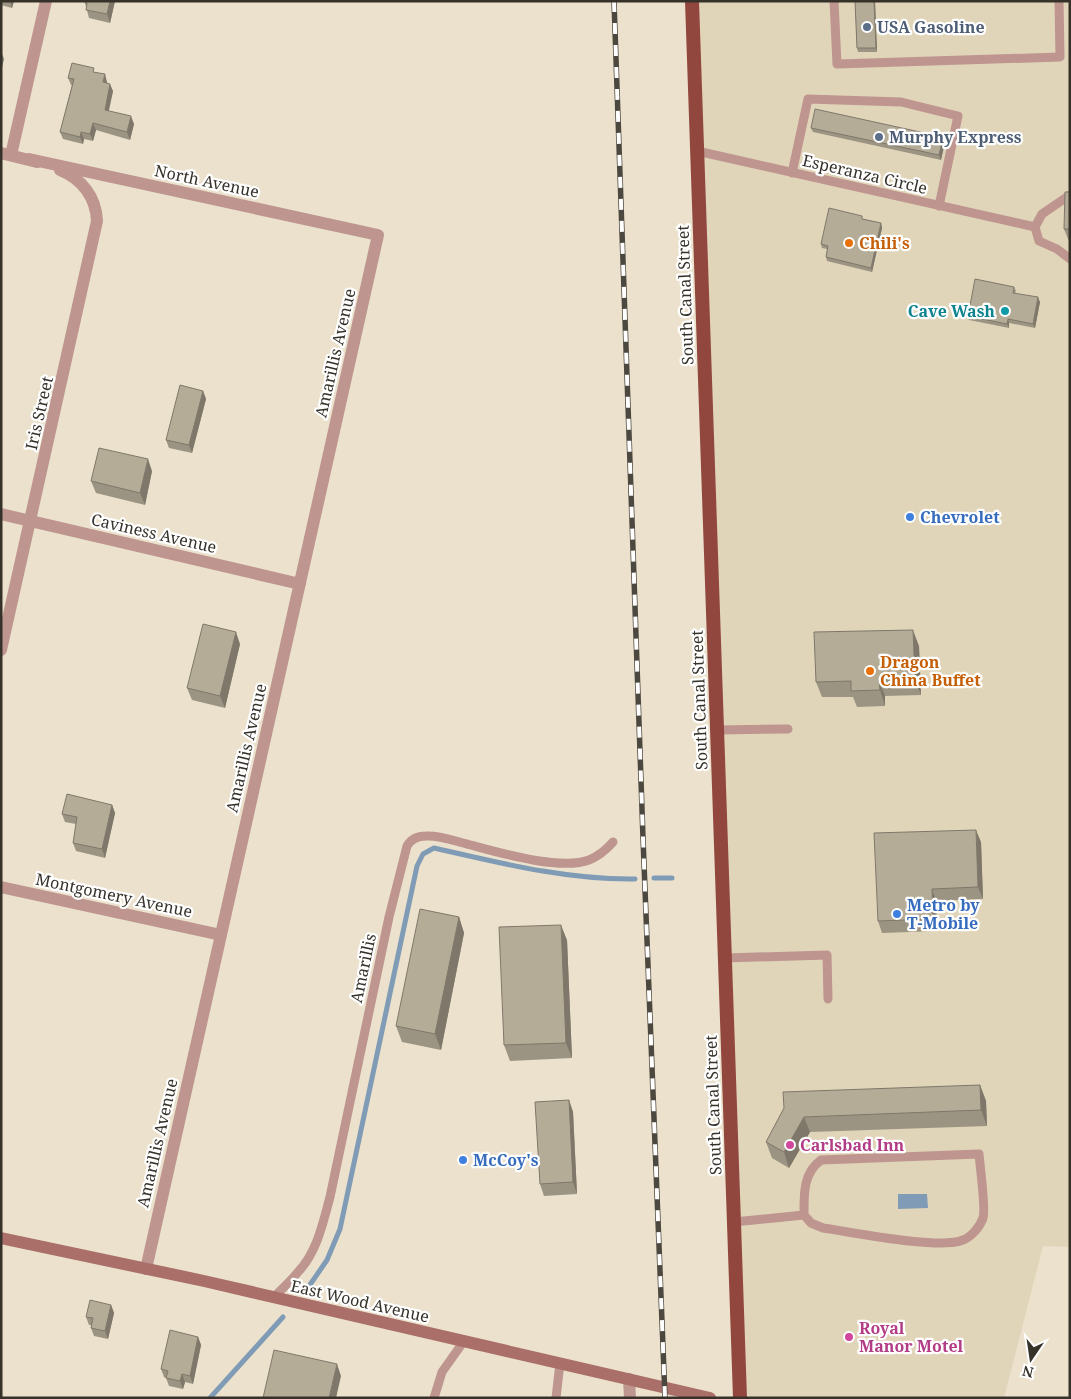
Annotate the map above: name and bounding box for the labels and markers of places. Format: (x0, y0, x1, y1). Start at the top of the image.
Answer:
place label: USA Gasoline (877, 16, 985, 38)
marker: USA Gasoline (861, 21, 873, 33)
place label: Murphy Express (889, 126, 1022, 148)
marker: Murphy Express (873, 131, 885, 143)
place label: Chili's (859, 232, 910, 254)
marker: Chili's (843, 237, 855, 249)
place label: Cave Wash (908, 300, 995, 322)
marker: Cave Wash (999, 305, 1011, 317)
place label: Chevrolet (920, 506, 1000, 528)
marker: Chevrolet (904, 511, 916, 523)
place label: Dragon China Buffet (880, 651, 981, 691)
marker: Dragon China Buffet (864, 665, 876, 677)
place label: Metro by T-Mobile (907, 894, 980, 934)
marker: Metro by T-Mobile (891, 908, 903, 920)
place label: Carlsbad Inn (800, 1134, 905, 1156)
marker: Carlsbad Inn (784, 1139, 796, 1151)
place label: McCoy's (473, 1149, 539, 1171)
marker: McCoy's (457, 1154, 469, 1166)
place label: Royal Manor Motel (859, 1317, 964, 1357)
marker: Royal Manor Motel (843, 1331, 855, 1343)

